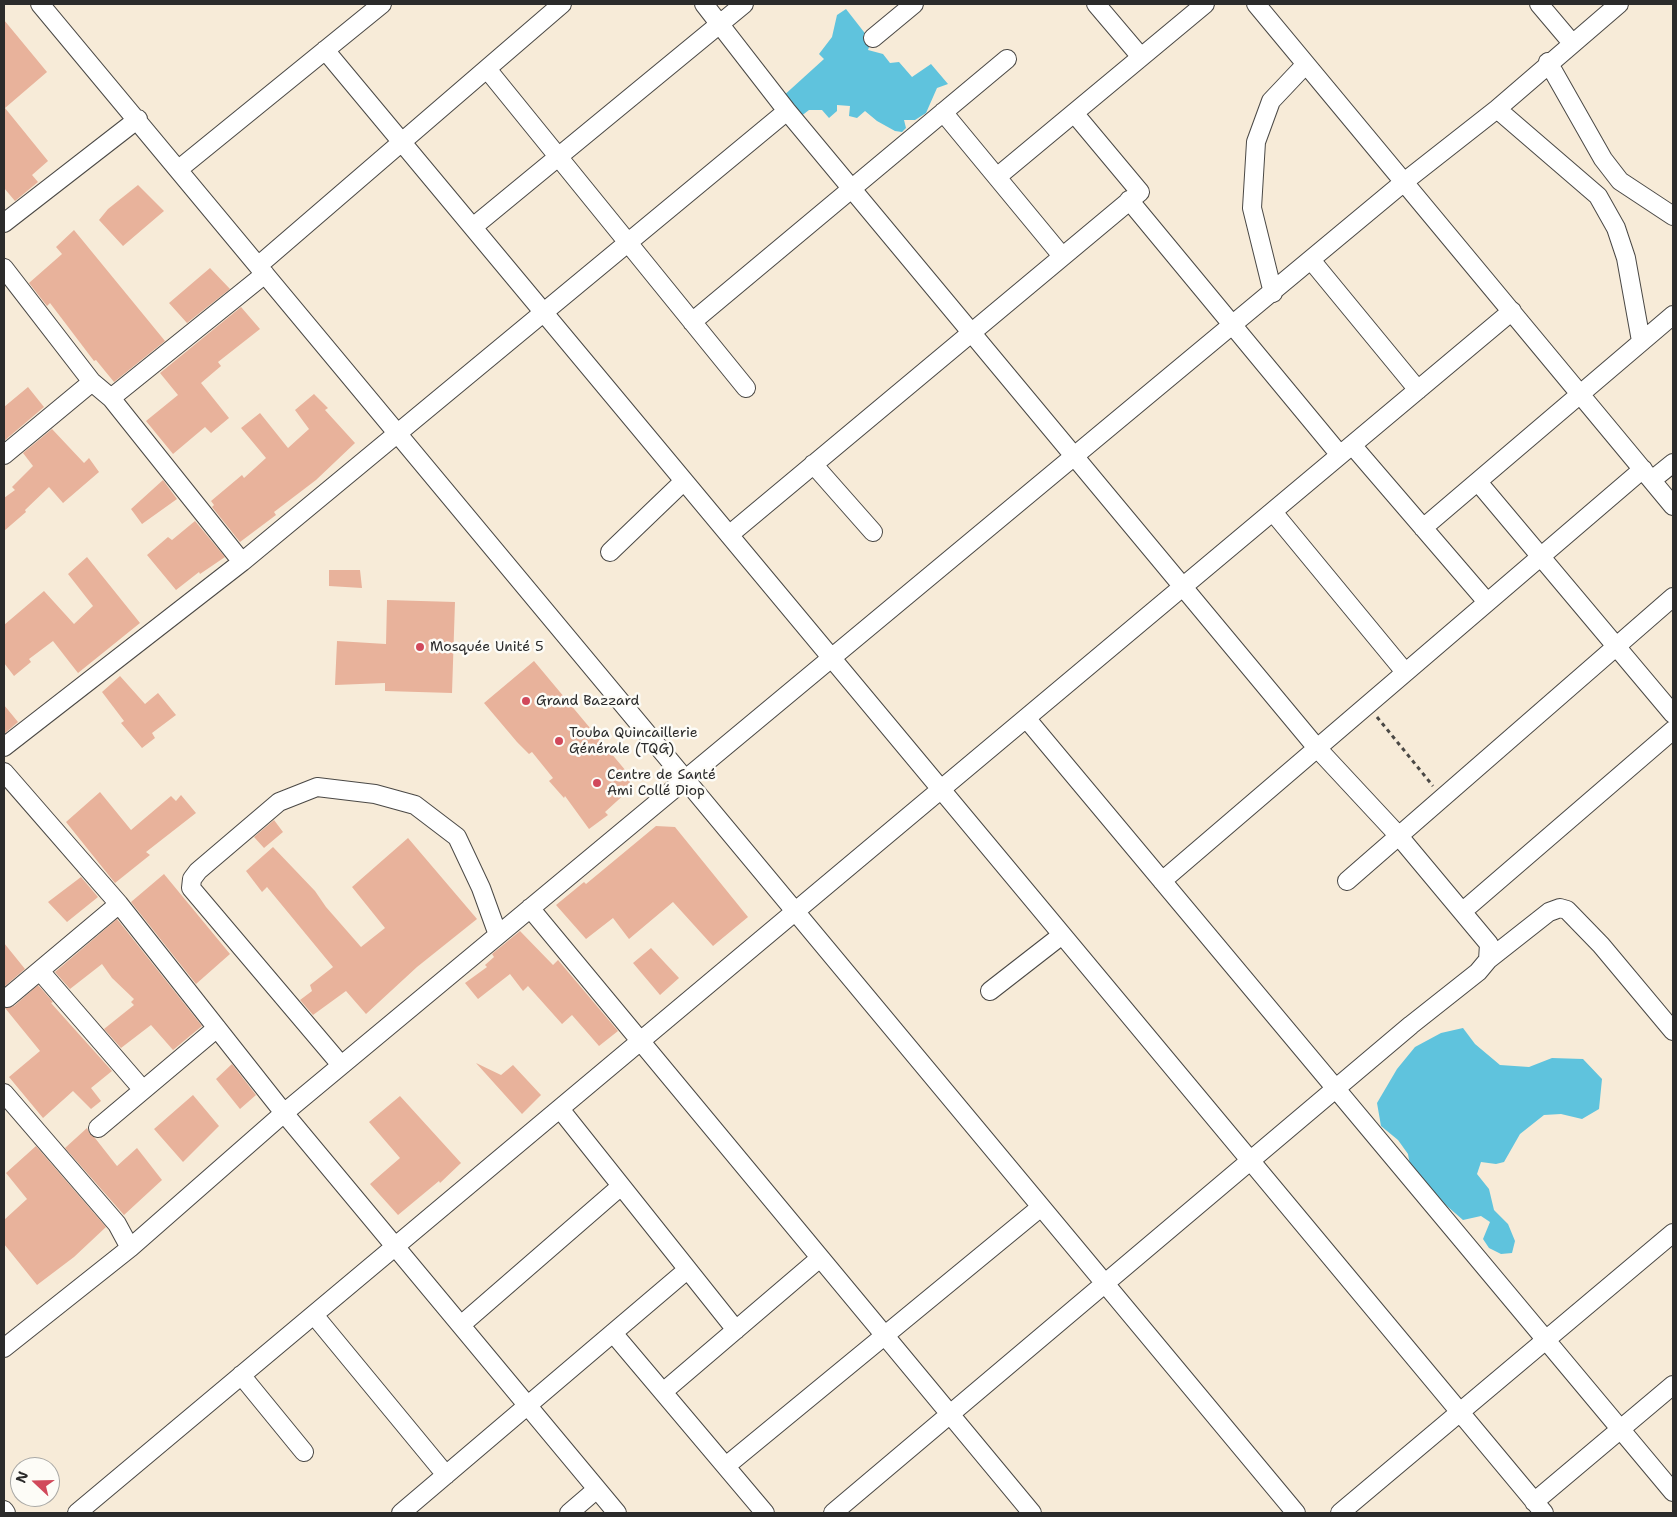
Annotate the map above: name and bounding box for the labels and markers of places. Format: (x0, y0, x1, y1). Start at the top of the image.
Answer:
place label: Mosquée Unité 5 (430, 639, 544, 655)
marker: Mosquée Unité 5 (414, 641, 426, 653)
place label: Grand Bazzard (536, 693, 639, 709)
marker: Grand Bazzard (520, 695, 532, 707)
place label: Touba Quincaillerie Générale (TQG) (569, 725, 698, 758)
marker: Touba Quincaillerie Générale (TQG) (553, 735, 565, 747)
place label: Centre de Santé Ami Collé Diop (607, 767, 716, 800)
marker: Centre de Santé Ami Collé Diop (591, 777, 603, 789)

